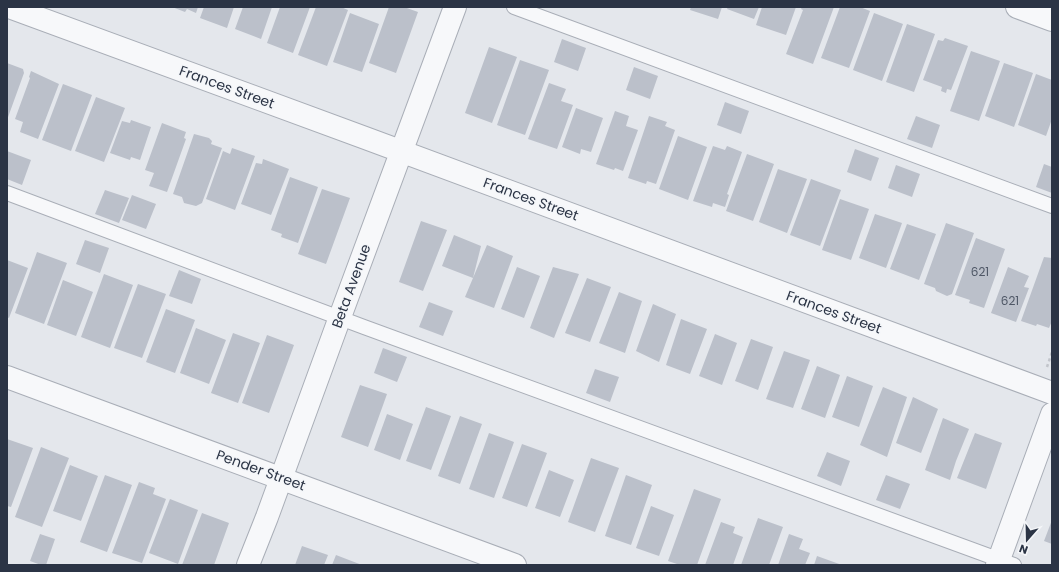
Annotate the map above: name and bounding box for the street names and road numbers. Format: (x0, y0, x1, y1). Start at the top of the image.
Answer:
street label: Frances Street (177, 61, 277, 113)
street label: Frances Street (481, 173, 581, 225)
street label: Beta Avenue (327, 241, 376, 331)
street label: Frances Street (784, 286, 884, 338)
street label: Pender Street (213, 445, 309, 495)

